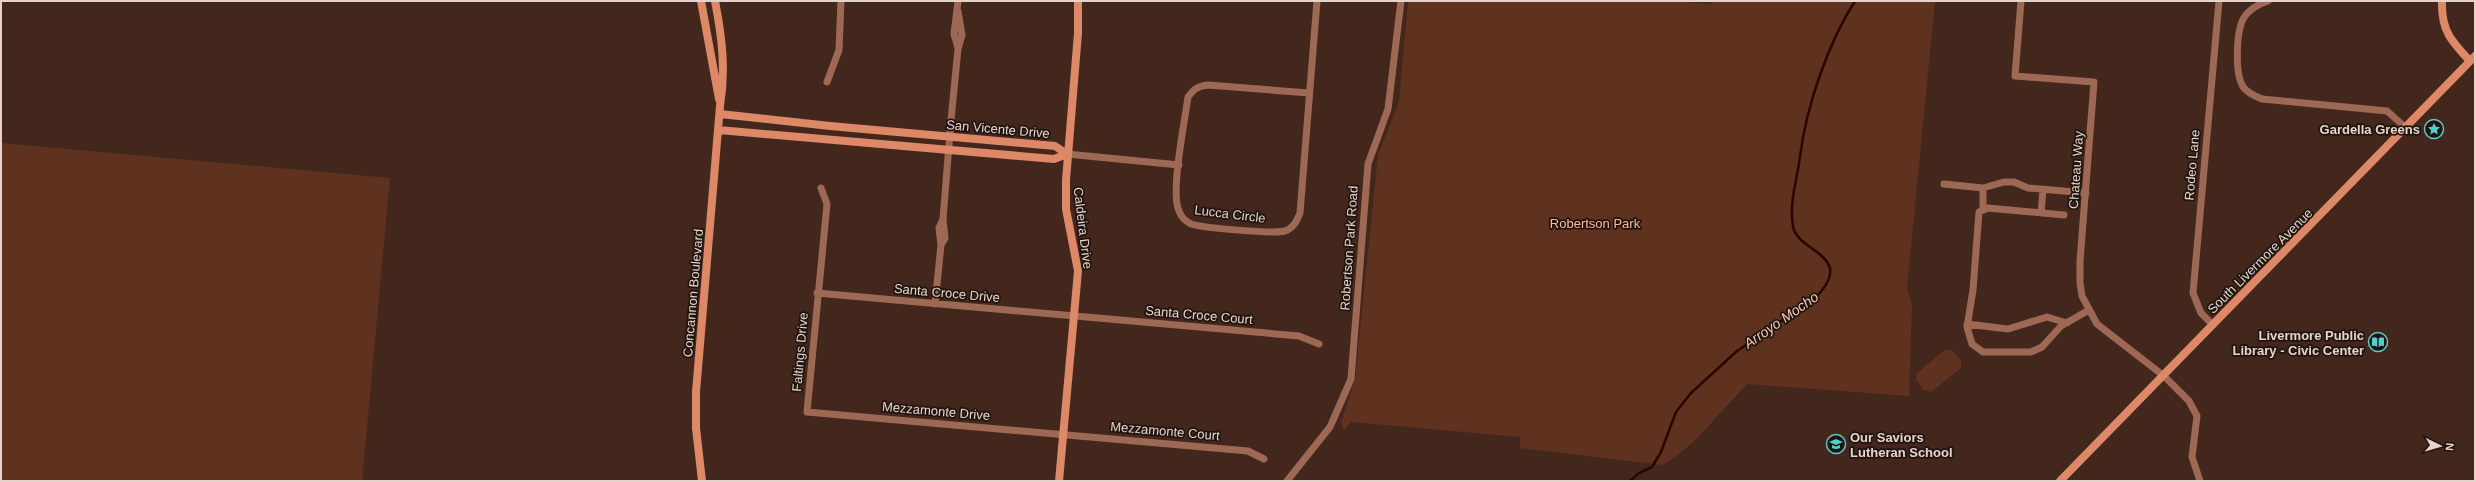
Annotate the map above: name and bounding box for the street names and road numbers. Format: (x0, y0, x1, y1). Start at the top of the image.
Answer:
street label: San Vicente Drive (946, 117, 1050, 141)
street label: Rodeo Lane (2181, 129, 2203, 201)
street label: Chateau Way (2066, 130, 2086, 210)
street label: Robertson Park Road (1337, 185, 1361, 311)
street label: Caldeira Drive (1071, 186, 1095, 270)
street label: Lucca Circle (1194, 202, 1266, 226)
street label: South Livermore Avenue (2204, 205, 2316, 317)
street label: Concannon Boulevard (680, 228, 706, 358)
street label: Santa Croce Drive (893, 281, 1001, 305)
street label: Santa Croce Court (1145, 303, 1254, 327)
street label: Faltings Drive (789, 312, 811, 392)
street label: Mezzamonte Drive (881, 399, 991, 423)
street label: Mezzamonte Court (1110, 419, 1221, 443)

